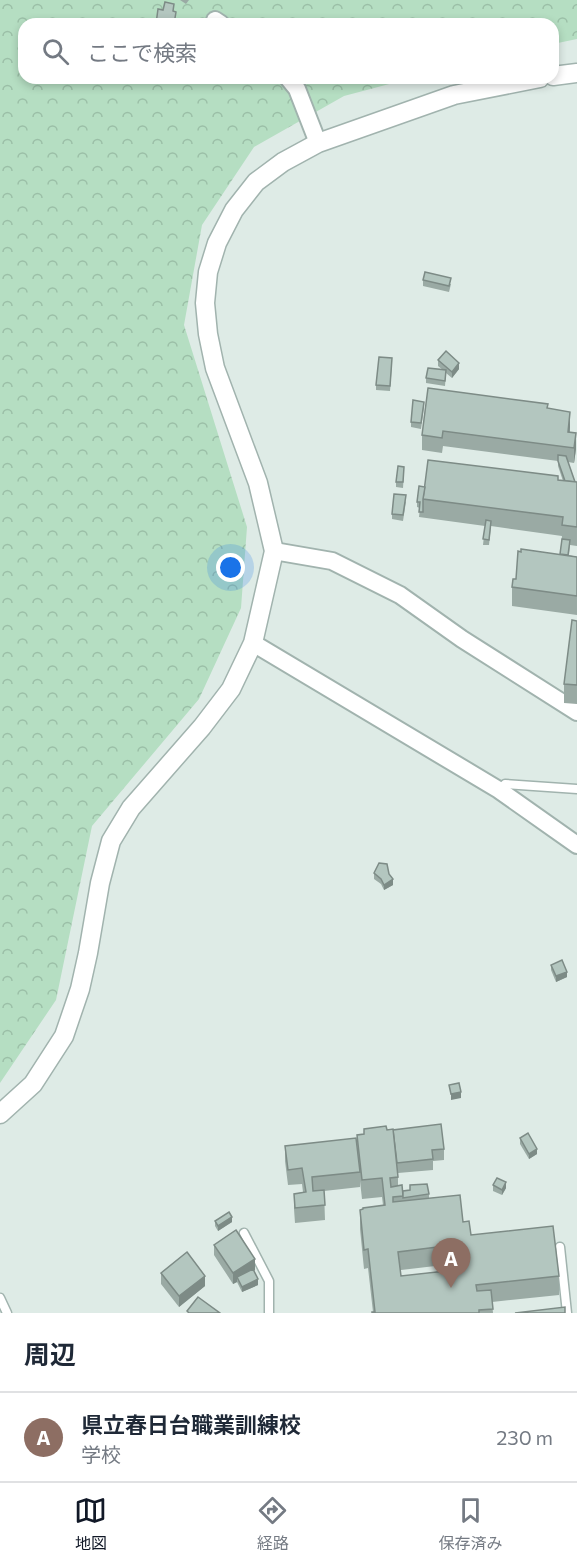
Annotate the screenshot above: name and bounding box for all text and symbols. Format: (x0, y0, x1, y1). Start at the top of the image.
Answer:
search box (18, 18, 559, 84)
icon: search (39, 35, 72, 68)
text: ここで検索 (87, 39, 197, 66)
your location (216, 553, 245, 582)
pin: A (432, 1238, 470, 1288)
text: 周辺 (24, 1338, 76, 1369)
text: 県立春日台職業訓練校 (81, 1411, 301, 1438)
text: A (36, 1425, 51, 1449)
text: 230 m (496, 1425, 553, 1449)
text: 学校 (81, 1442, 121, 1466)
tab: 地図 (74, 1494, 107, 1554)
tab: 経路 (256, 1494, 289, 1554)
tab: 保存済み (438, 1494, 502, 1554)

